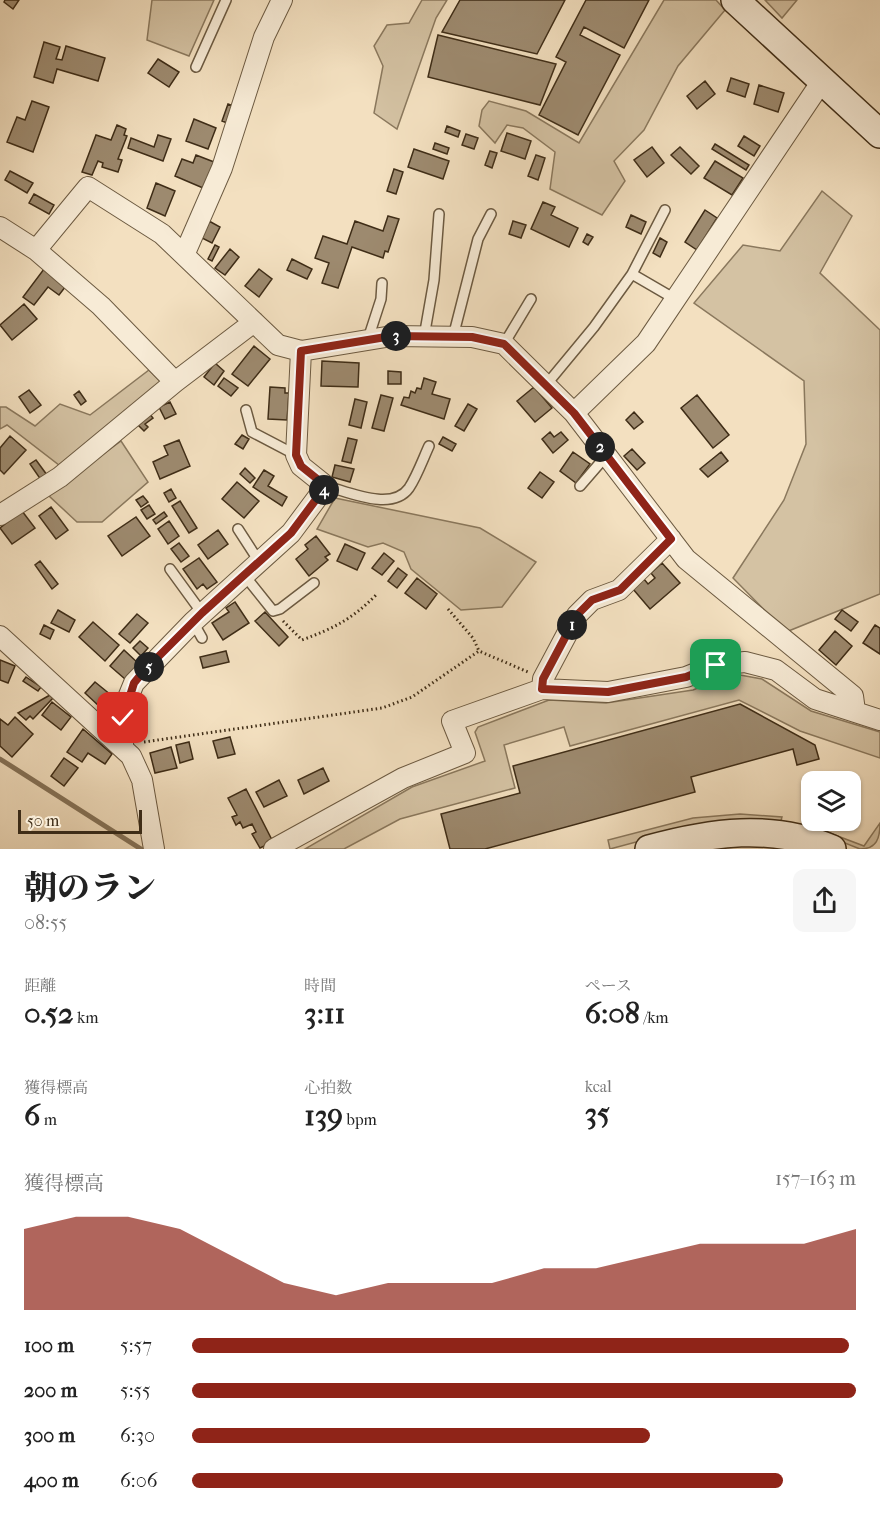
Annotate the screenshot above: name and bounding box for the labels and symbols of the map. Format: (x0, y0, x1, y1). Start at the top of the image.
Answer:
pin: 3 (381, 321, 411, 351)
pin: 2 (585, 432, 615, 462)
pin: 4 (309, 475, 339, 505)
pin: 1 (557, 610, 587, 640)
pin (690, 639, 741, 690)
pin: 5 (134, 652, 164, 682)
pin (97, 692, 148, 743)
scale bar (18, 807, 142, 834)

